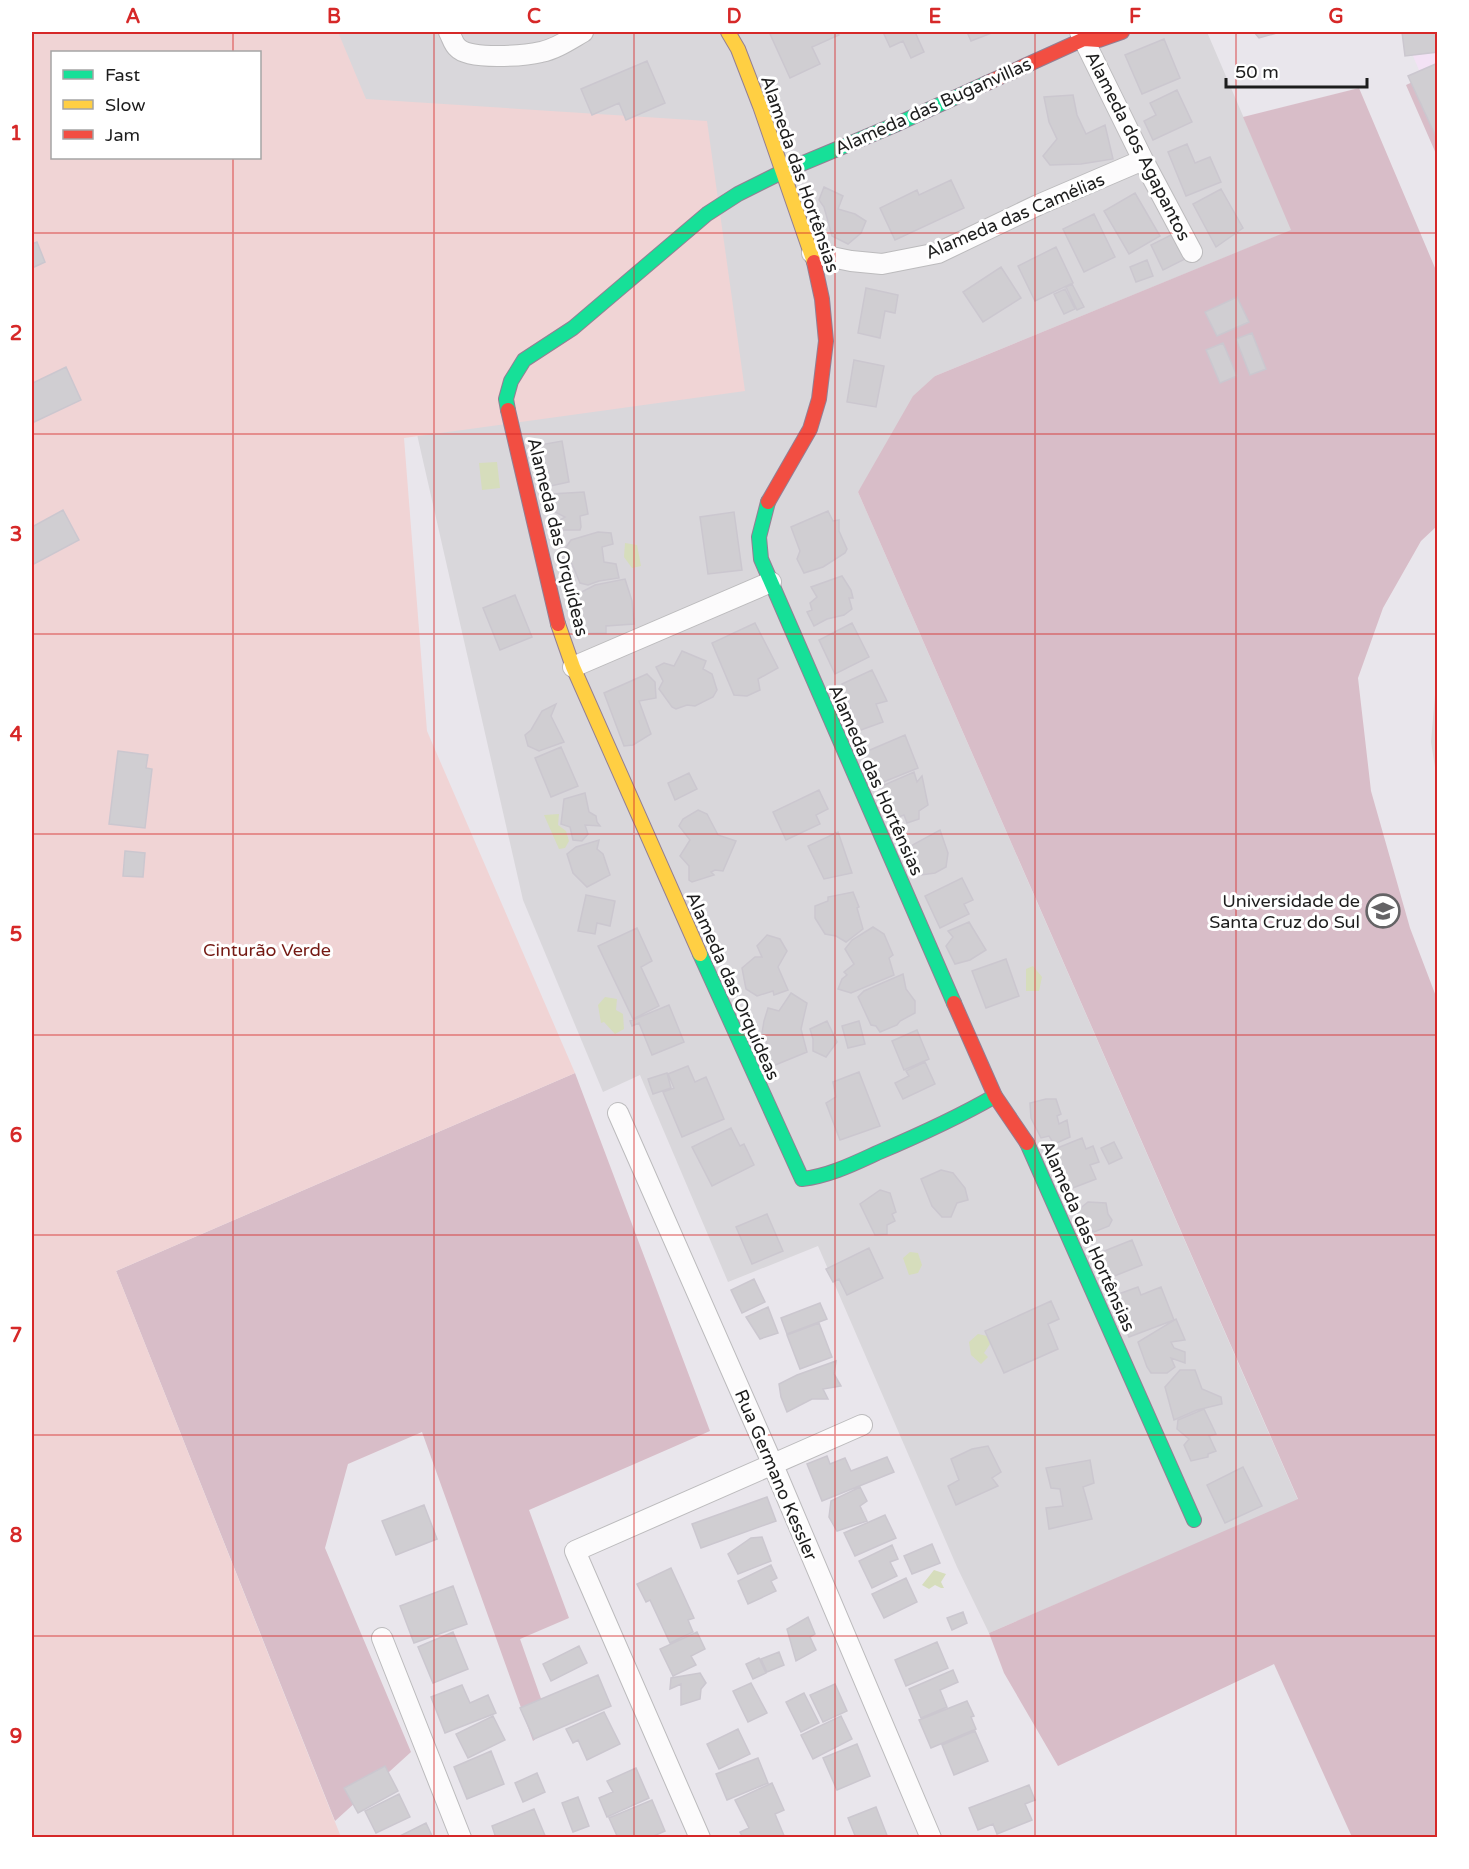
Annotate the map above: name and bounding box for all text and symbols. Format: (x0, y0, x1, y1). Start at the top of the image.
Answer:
text: A (126, 5, 141, 29)
text: B (327, 5, 341, 29)
text: C (527, 5, 541, 29)
text: D (726, 5, 742, 29)
text: E (929, 5, 942, 29)
text: F (1129, 5, 1141, 29)
text: G (1328, 5, 1344, 29)
street label: Alameda dos Agapantos (1081, 48, 1195, 244)
legend (51, 51, 261, 159)
scale bar (1226, 51, 1367, 89)
street label: Alameda das Buganvillas (831, 53, 1035, 159)
text: 50 m (1235, 61, 1279, 83)
text: Fast (105, 64, 140, 86)
street label: Alameda das Hortênsias (756, 73, 844, 275)
text: Slow (105, 94, 146, 116)
text: 1 (10, 122, 22, 146)
text: Jam (105, 124, 140, 146)
street label: Alameda das Camélias (922, 168, 1108, 264)
text: 2 (10, 322, 22, 346)
street label: Alameda das Orquídeas (523, 435, 593, 639)
text: 3 (10, 523, 22, 547)
street label: Alameda das Hortênsias (824, 681, 928, 879)
text: 4 (10, 723, 23, 747)
street label: Alameda das Orquídeas (682, 888, 784, 1084)
place label: Universidade de Santa Cruz do Sul (1209, 890, 1360, 933)
school or university icon: Universidade de Santa Cruz do Sul (1365, 893, 1401, 929)
text: 5 (10, 923, 22, 947)
park label: Cinturão Verde (203, 939, 331, 961)
text: 6 (10, 1124, 22, 1148)
street label: Alameda das Hortênsias (1036, 1137, 1140, 1335)
text: 7 (10, 1324, 22, 1348)
street label: Rua Germano Kessler (730, 1386, 822, 1564)
text: 8 (10, 1524, 22, 1548)
text: 9 (10, 1725, 22, 1749)

